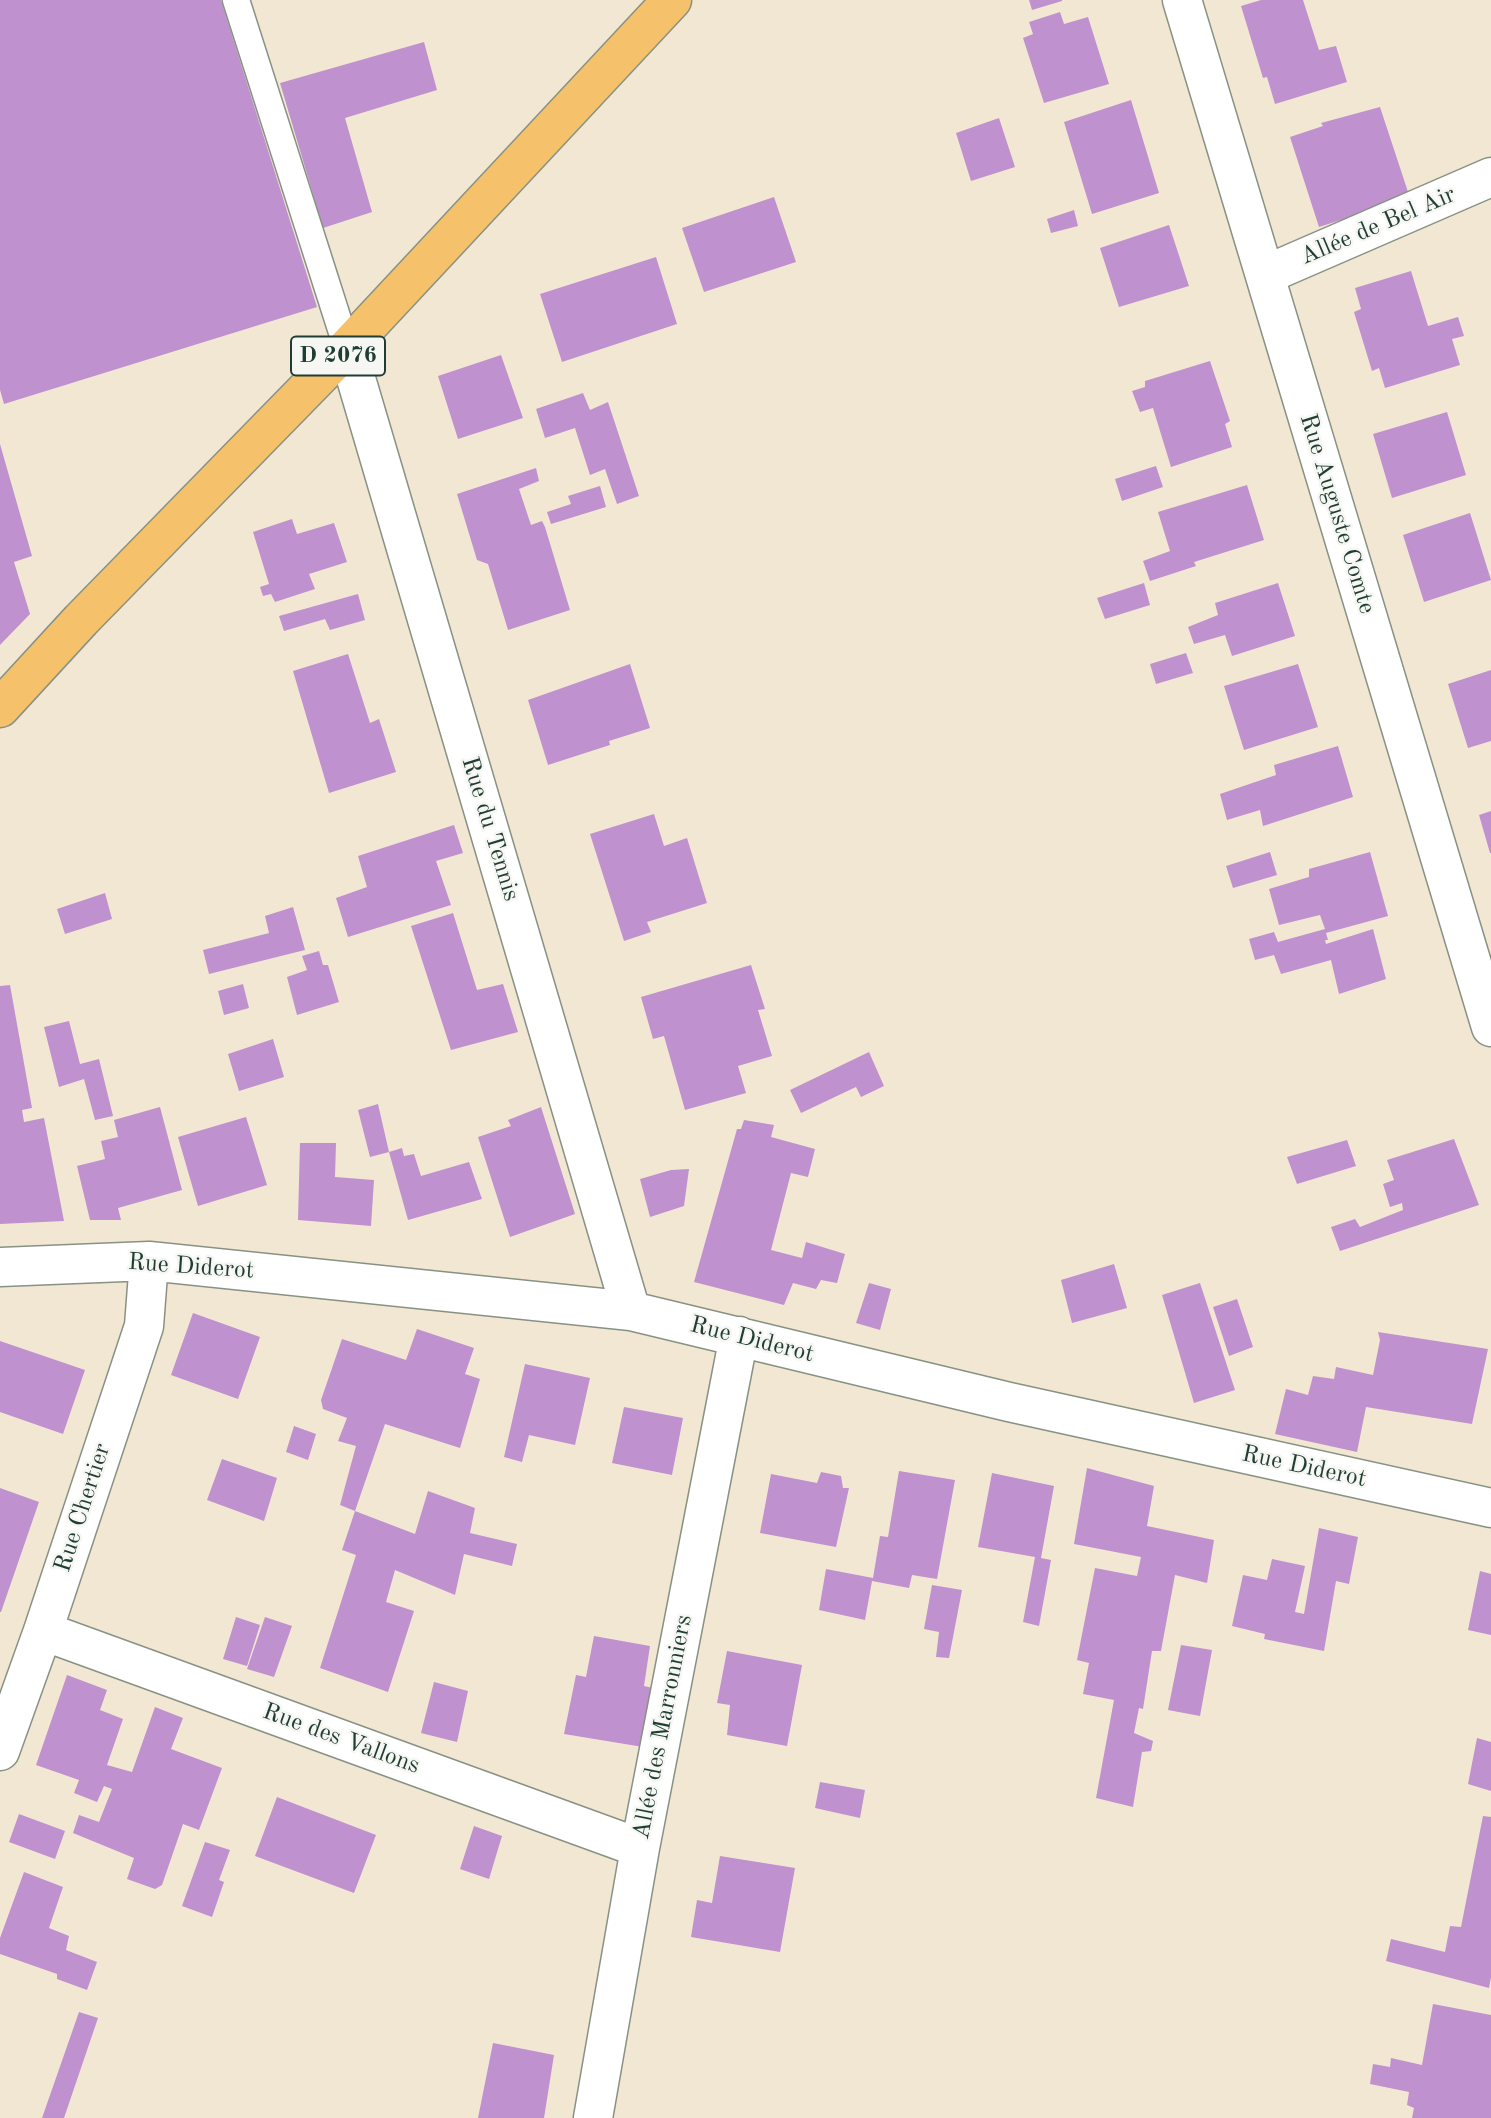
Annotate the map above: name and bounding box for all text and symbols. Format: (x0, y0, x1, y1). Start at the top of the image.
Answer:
street label: Allée de Bel Air (1296, 180, 1460, 272)
road number: D 2076 (291, 336, 385, 376)
street label: Rue Auguste Comte (1293, 410, 1381, 618)
street label: Rue du Tennis (454, 753, 526, 905)
street label: Rue Diderot (127, 1248, 255, 1286)
street label: Rue Diderot (687, 1311, 817, 1369)
street label: Rue Chertier (49, 1440, 117, 1576)
street label: Rue Diderot (1239, 1440, 1369, 1494)
street label: Allée des Marronniers (627, 1612, 699, 1842)
street label: Rue des Vallons (258, 1697, 424, 1781)

